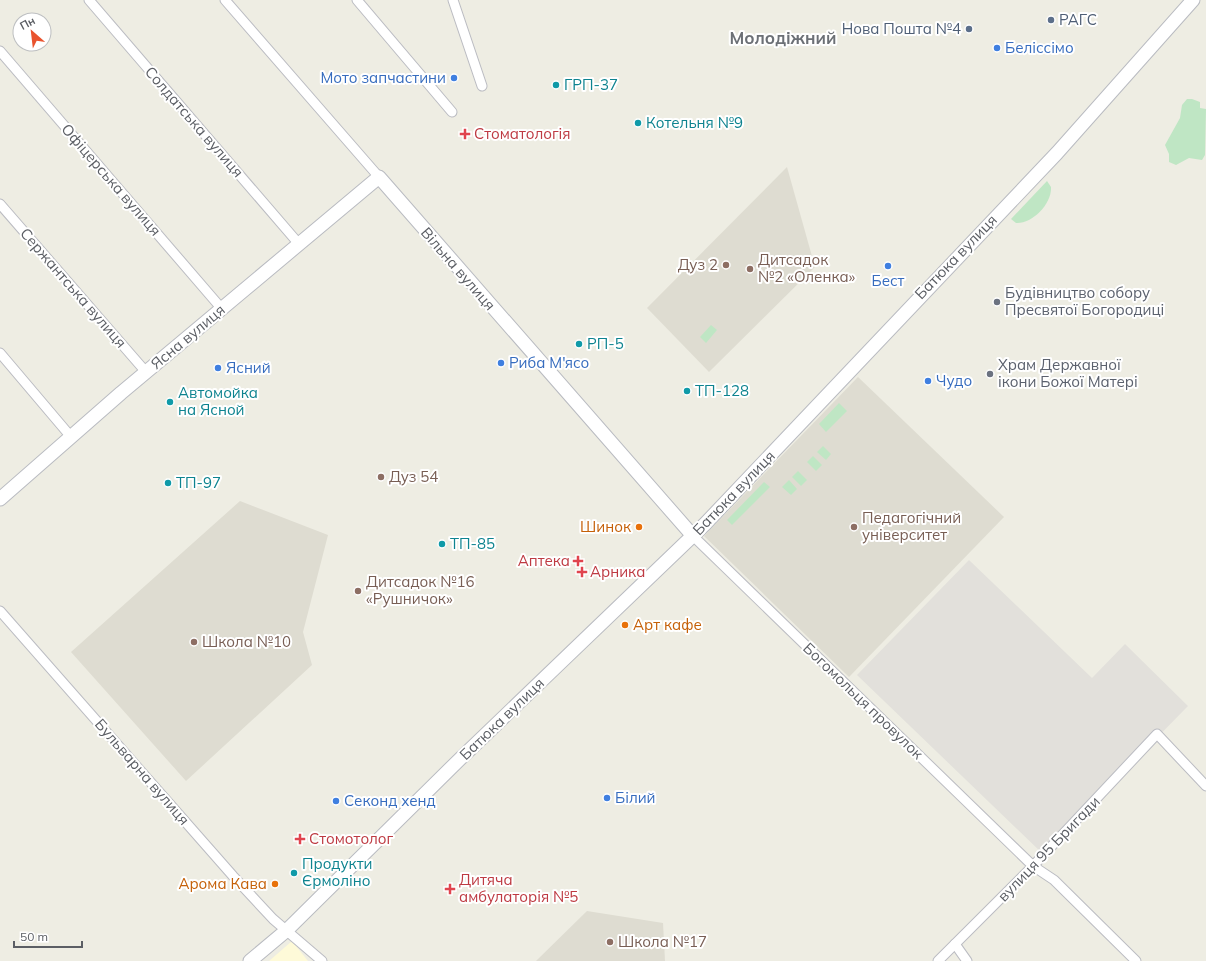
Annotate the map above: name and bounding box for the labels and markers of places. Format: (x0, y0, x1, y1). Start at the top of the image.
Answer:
place label: РАГС (1059, 10, 1097, 29)
marker: РАГС (1046, 15, 1056, 25)
place label: Нова Пошта №4 (842, 19, 961, 38)
marker: Нова Пошта №4 (964, 24, 974, 34)
place label: Беліссімо (1005, 38, 1074, 57)
marker: Беліссімо (992, 43, 1002, 53)
place label: Мото запчастини (320, 68, 446, 87)
marker: Мото запчастини (449, 73, 459, 83)
place label: ГРП-37 (564, 75, 618, 94)
marker: ГРП-37 (551, 80, 561, 90)
place label: Котельня №9 (646, 113, 743, 132)
marker: Котельня №9 (633, 118, 643, 128)
place label: Стоматологія (474, 124, 571, 143)
marker: Стоматологія (459, 128, 471, 140)
place label: Дитсадок №2 «Оленка» (758, 250, 856, 286)
place label: Дуз 2 (678, 255, 718, 274)
marker: Дуз 2 (721, 260, 731, 270)
marker: Бест (883, 261, 893, 271)
marker: Дитсадок №2 «Оленка» (745, 264, 755, 274)
place label: Бест (872, 271, 905, 290)
place label: Будівництво собору Пресвятої Богородиці (1005, 283, 1164, 319)
marker: Будівництво собору Пресвятої Богородиці (992, 297, 1002, 307)
place label: РП-5 (587, 334, 624, 353)
marker: РП-5 (574, 339, 584, 349)
place label: Риба М'ясо (509, 353, 589, 372)
place label: Храм Державної ікони Божої Матері (998, 355, 1138, 391)
place label: Ясний (226, 358, 271, 377)
marker: Риба М'ясо (496, 358, 506, 368)
marker: Ясний (213, 363, 223, 373)
marker: Храм Державної ікони Божої Матері (985, 369, 995, 379)
place label: Чудо (936, 371, 972, 390)
marker: Чудо (923, 376, 933, 386)
place label: ТП-128 (695, 381, 749, 400)
place label: Автомойка на Ясной (178, 383, 258, 419)
marker: ТП-128 (682, 386, 692, 396)
marker: Автомойка на Ясной (165, 397, 175, 407)
place label: Дуз 54 (389, 467, 438, 486)
marker: Дуз 54 (376, 472, 386, 482)
place label: ТП-97 (176, 473, 221, 492)
marker: ТП-97 (163, 478, 173, 488)
place label: Педагогічний університет (862, 508, 961, 544)
place label: Шинок (580, 517, 632, 536)
marker: Шинок (634, 522, 644, 532)
marker: Педагогічний університет (849, 522, 859, 532)
place label: ТП-85 (450, 534, 495, 553)
marker: ТП-85 (437, 539, 447, 549)
place label: Аптека (518, 551, 570, 570)
marker: Аптека (573, 556, 583, 566)
place label: Арника (590, 562, 645, 581)
marker: Арника (577, 567, 587, 577)
place label: Дитсадок №16 «Рушничок» (366, 572, 475, 608)
marker: Дитсадок №16 «Рушничок» (353, 586, 363, 596)
place label: Арт кафе (633, 615, 702, 634)
marker: Арт кафе (620, 620, 630, 630)
place label: Школа №10 (202, 632, 291, 651)
marker: Школа №10 (189, 637, 199, 647)
place label: Білий (615, 788, 656, 807)
place label: Секонд хенд (344, 791, 436, 810)
marker: Білий (602, 793, 612, 803)
marker: Секонд хенд (331, 796, 341, 806)
place label: Стомотолог (309, 829, 393, 848)
marker: Стомотолог (294, 833, 306, 845)
place label: Продукти Єрмоліно (302, 854, 372, 890)
marker: Продукти Єрмоліно (289, 868, 299, 878)
place label: Дитяча амбулаторія №5 (459, 870, 578, 906)
place label: Арома Кава (178, 874, 267, 893)
marker: Арома Кава (270, 879, 280, 889)
marker: Дитяча амбулаторія №5 (444, 883, 456, 895)
place label: Школа №17 (618, 932, 707, 951)
marker: Школа №17 (605, 937, 615, 947)

